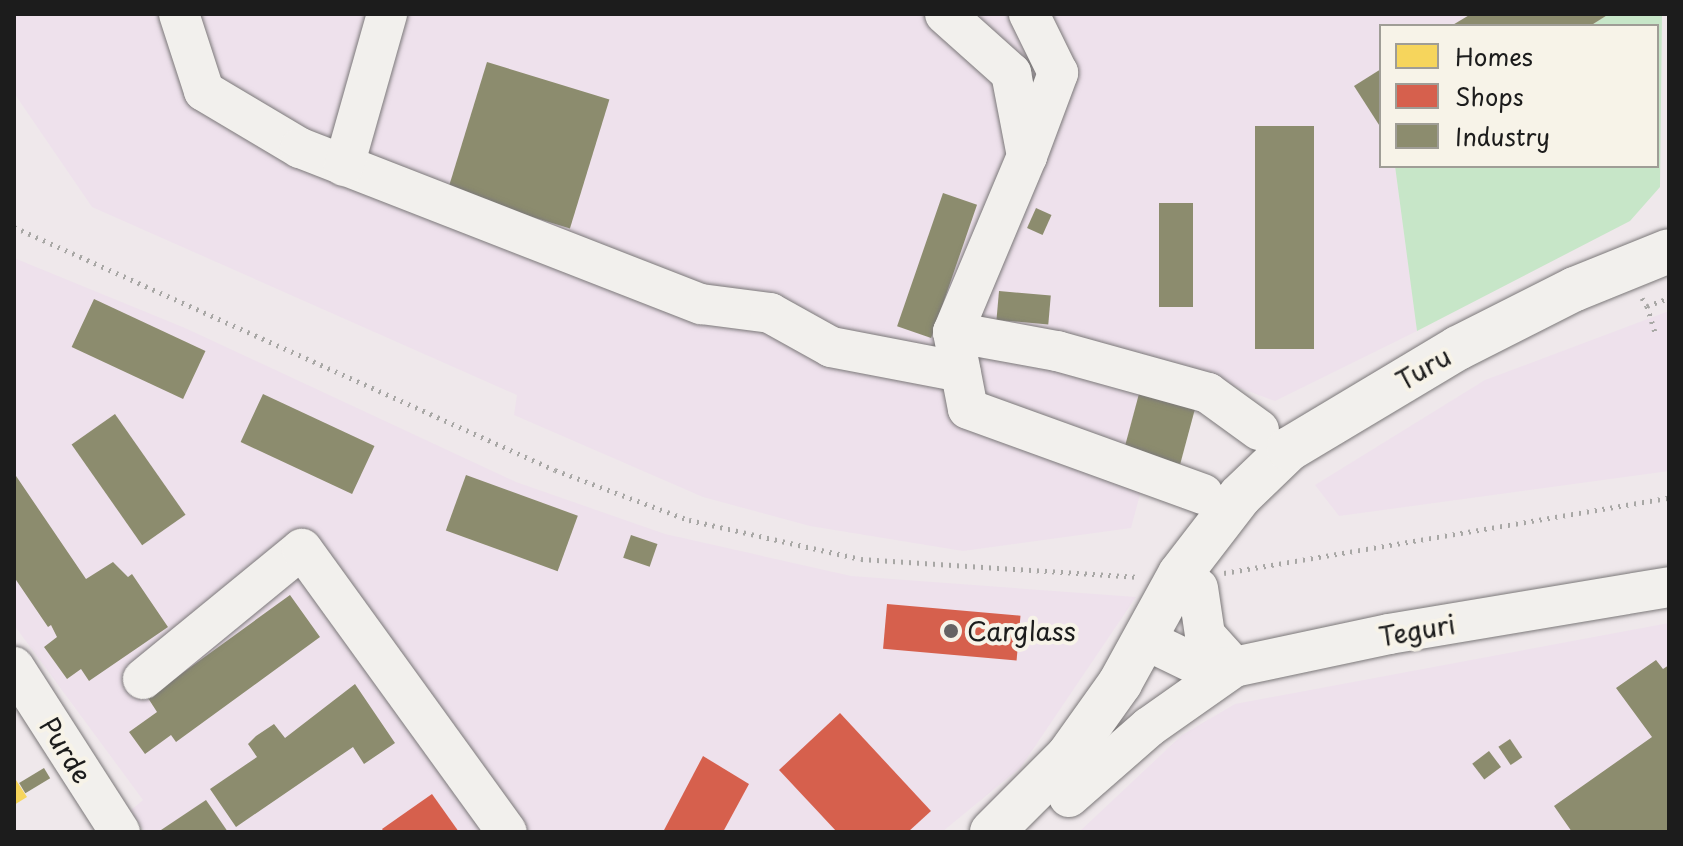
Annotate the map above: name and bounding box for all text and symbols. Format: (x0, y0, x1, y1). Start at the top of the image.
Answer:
legend (1379, 24, 1659, 168)
text: Homes (1455, 38, 1533, 74)
text: Shops (1455, 78, 1524, 114)
text: Industry (1455, 118, 1550, 154)
street label: Turu (1390, 340, 1456, 396)
street label: Teguri (1376, 608, 1458, 652)
place label: Carglass (967, 615, 1076, 647)
marker: Carglass (942, 622, 960, 640)
street label: Purde (34, 711, 98, 789)

